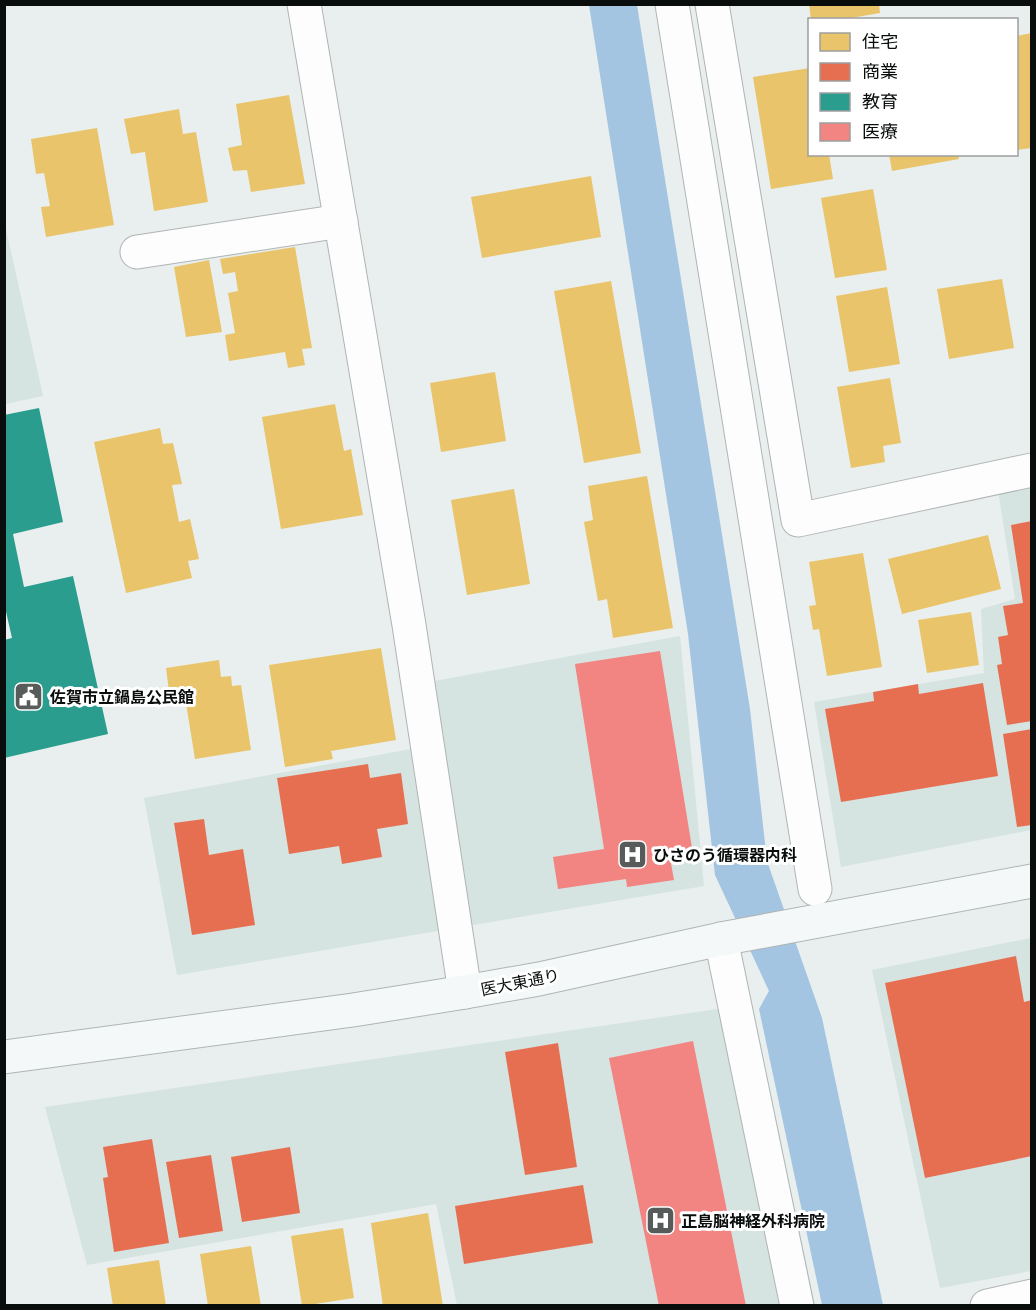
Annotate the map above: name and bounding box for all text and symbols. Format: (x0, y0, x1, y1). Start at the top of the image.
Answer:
legend (808, 18, 1018, 156)
text: 住宅 (862, 31, 898, 53)
text: 商業 (862, 61, 898, 83)
text: 教育 (862, 91, 898, 113)
text: 医療 (862, 121, 898, 143)
public building icon: 佐賀市立鍋島公民館 (13, 681, 45, 713)
place label: 佐賀市立鍋島公民館 (49, 688, 194, 708)
hospital icon: ひさのう循環器内科 (616, 839, 648, 871)
place label: ひさのう循環器内科 (653, 846, 797, 866)
street label: 医大東通り (479, 966, 561, 1000)
hospital icon: 正島脳神経外科病院 (644, 1205, 676, 1237)
place label: 正島脳神経外科病院 (681, 1212, 825, 1232)

